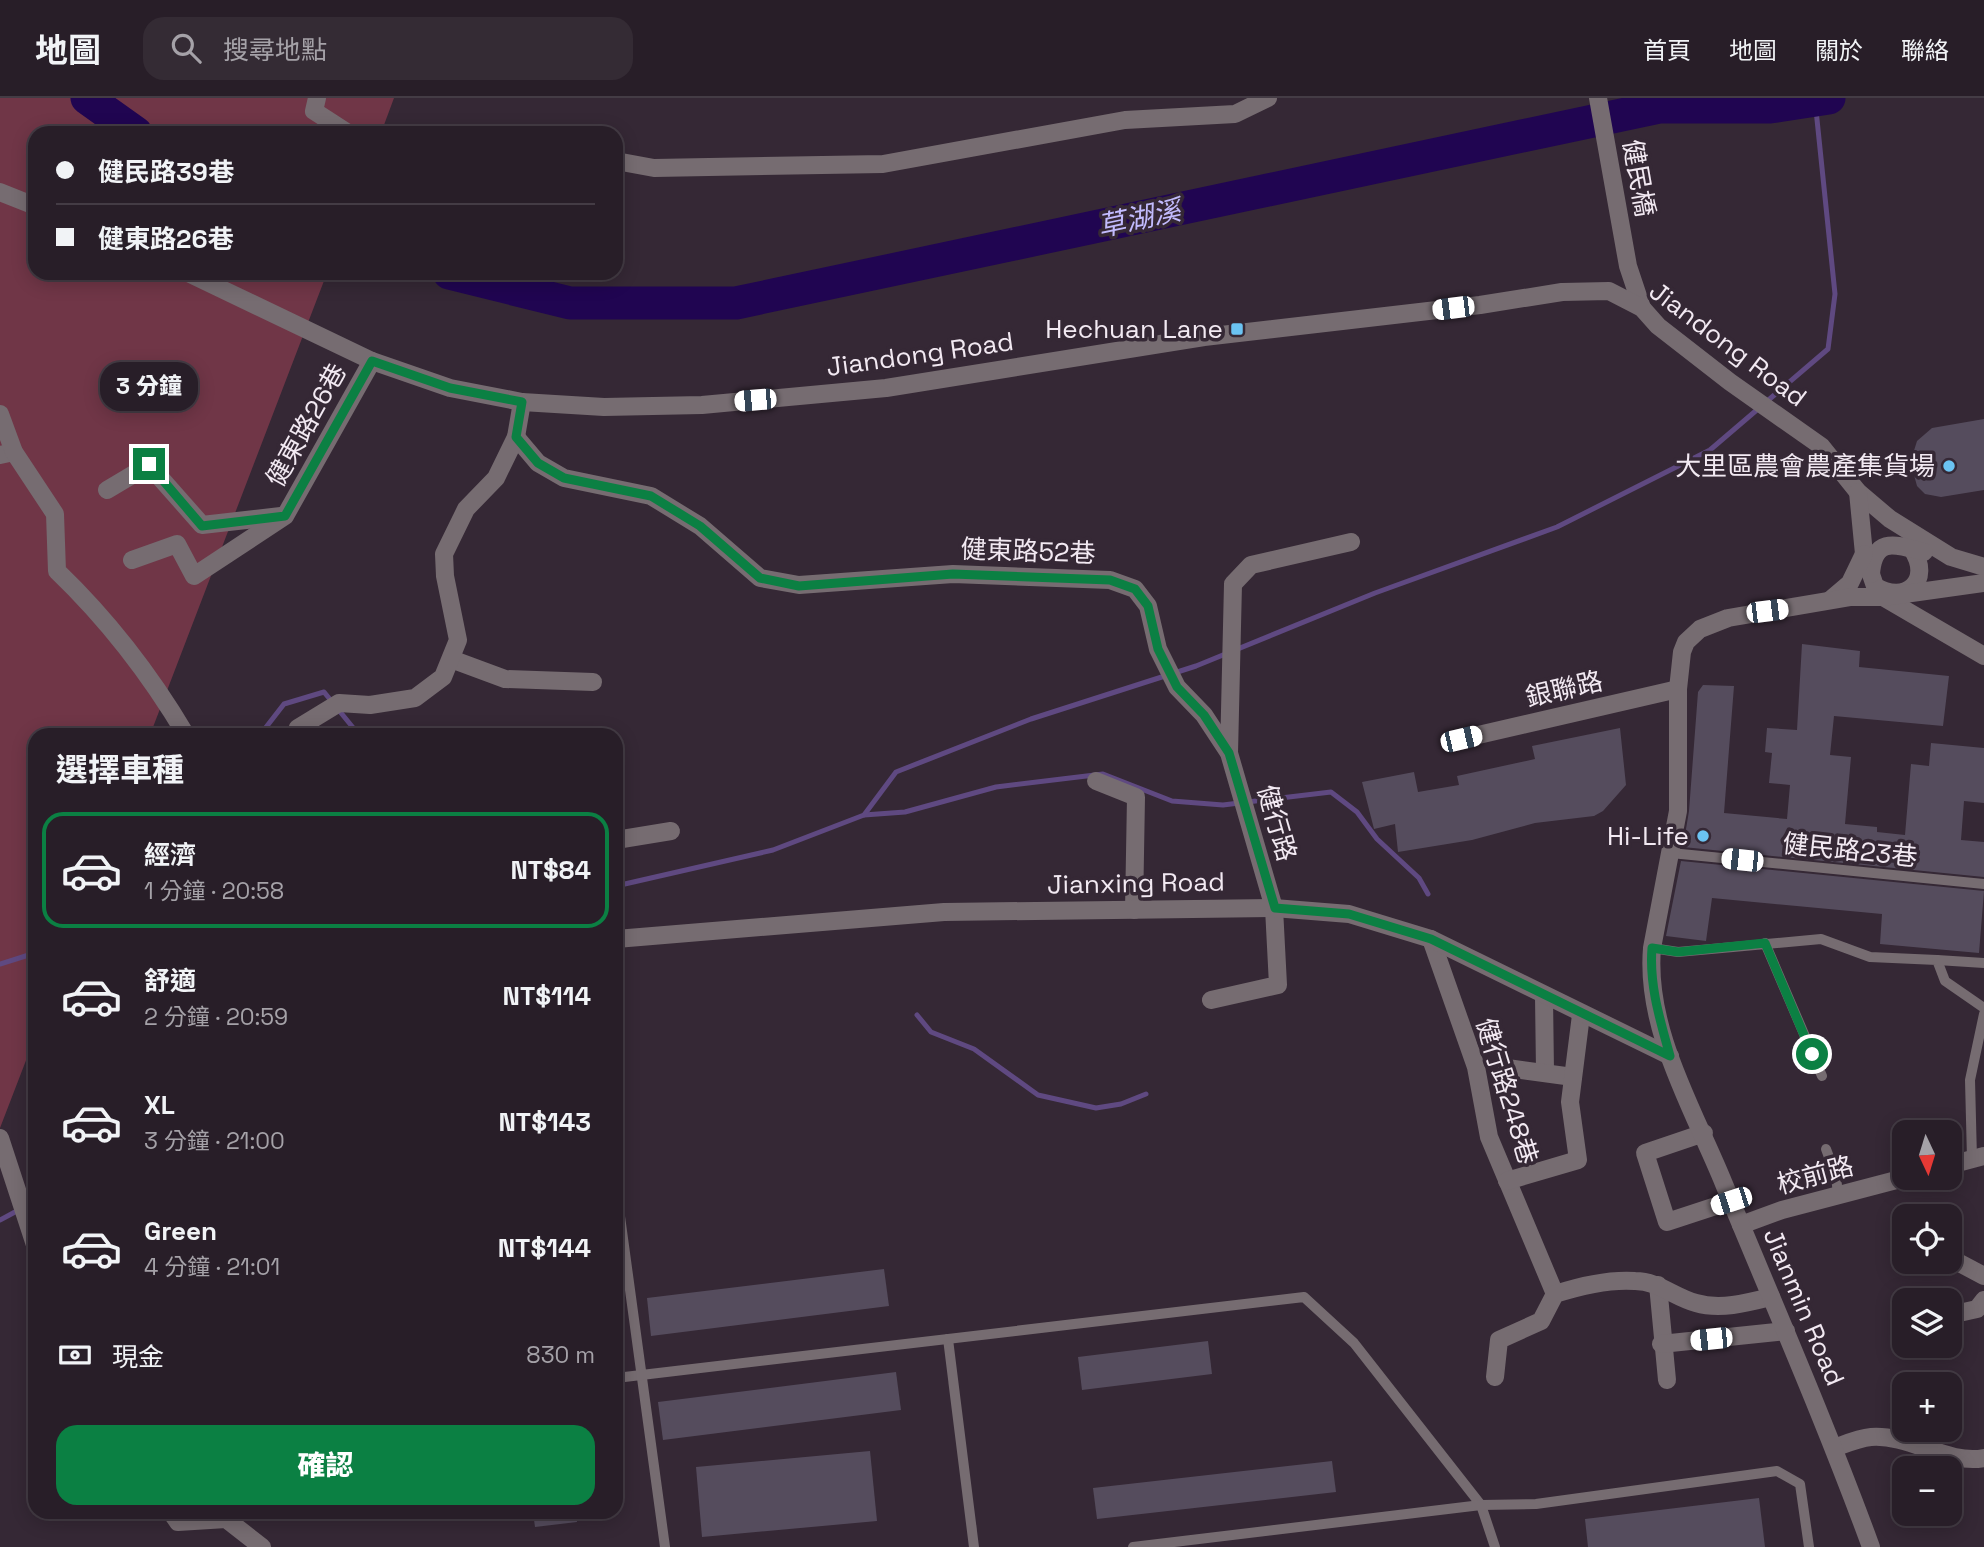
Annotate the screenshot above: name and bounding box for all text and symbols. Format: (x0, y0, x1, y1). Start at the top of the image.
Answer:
search box (143, 17, 633, 80)
icon: search (167, 29, 205, 67)
text: 地圖 (35, 30, 101, 72)
text: 搜尋地點 (223, 33, 327, 67)
text: 首頁 (1643, 35, 1691, 66)
text: 地圖 (1729, 35, 1777, 66)
text: 關於 (1815, 35, 1863, 66)
text: 聯絡 (1901, 35, 1949, 66)
street label: 健民橋 (1615, 137, 1663, 219)
text: 健民路39巷 (98, 155, 234, 189)
water label: 草湖溪 (1094, 191, 1188, 244)
text: 健東路26巷 (98, 222, 234, 256)
street label: Jiandong Road (1642, 274, 1814, 414)
car (1431, 295, 1476, 321)
place label: Hechuan Lane (1045, 312, 1223, 346)
marker: Hechuan Lane (1229, 321, 1245, 337)
street label: Jiandong Road (824, 324, 1016, 384)
street label: 健東路26巷 (258, 357, 354, 493)
callout: 3 分鐘 (100, 362, 198, 412)
text: 3 分鐘 (116, 371, 182, 401)
car (734, 388, 777, 412)
route end (133, 448, 165, 480)
place label: 大里區農會農產集貨場 (1675, 449, 1935, 483)
marker: 大里區農會農產集貨場 (1941, 458, 1957, 474)
street label: 健東路52巷 (960, 532, 1096, 570)
car (1745, 598, 1790, 624)
street label: 銀聯路 (1522, 664, 1606, 714)
car (1439, 724, 1484, 754)
text: 選擇車種 (56, 750, 184, 790)
street label: 健行路 (1250, 781, 1304, 865)
place label: Hi-Life (1607, 819, 1689, 853)
street label: 健民路23巷 (1781, 826, 1919, 874)
marker: Hi-Life (1695, 828, 1711, 844)
text: 經濟 (144, 838, 196, 872)
icon: car (60, 839, 123, 902)
car (1721, 847, 1764, 873)
text: NT$84 (510, 853, 591, 887)
street label: Jianxing Road (1047, 864, 1225, 902)
text: 1 分鐘 · 20:58 (144, 876, 284, 906)
text: 舒適 (144, 964, 196, 998)
icon: car (60, 965, 123, 1028)
text: NT$114 (502, 979, 591, 1013)
text: 2 分鐘 · 20:59 (144, 1002, 288, 1032)
street label: 健行路248巷 (1469, 1014, 1545, 1168)
route start (1796, 1038, 1828, 1070)
text: XL (144, 1088, 175, 1122)
icon: car (60, 1091, 123, 1154)
text: NT$143 (498, 1105, 591, 1139)
north arrow (1892, 1120, 1962, 1190)
map controls (1892, 1120, 1962, 1526)
text: 3 分鐘 · 21:00 (144, 1126, 285, 1156)
street label: 校前路 (1773, 1148, 1857, 1202)
car (1708, 1185, 1755, 1217)
button: locate (1892, 1204, 1962, 1274)
text: Green (144, 1214, 217, 1248)
icon: car (60, 1217, 123, 1280)
street label: Jianmin Road (1756, 1223, 1852, 1391)
text: NT$144 (498, 1231, 591, 1265)
text: 4 分鐘 · 21:01 (144, 1252, 280, 1282)
button: layers (1892, 1288, 1962, 1358)
car (1690, 1326, 1733, 1352)
icon: cash (56, 1336, 94, 1374)
text: 現金 (112, 1340, 164, 1374)
text: 830 m (526, 1340, 595, 1370)
button: + (1892, 1372, 1962, 1442)
button: 確認 (56, 1425, 595, 1505)
button: − (1892, 1456, 1962, 1526)

